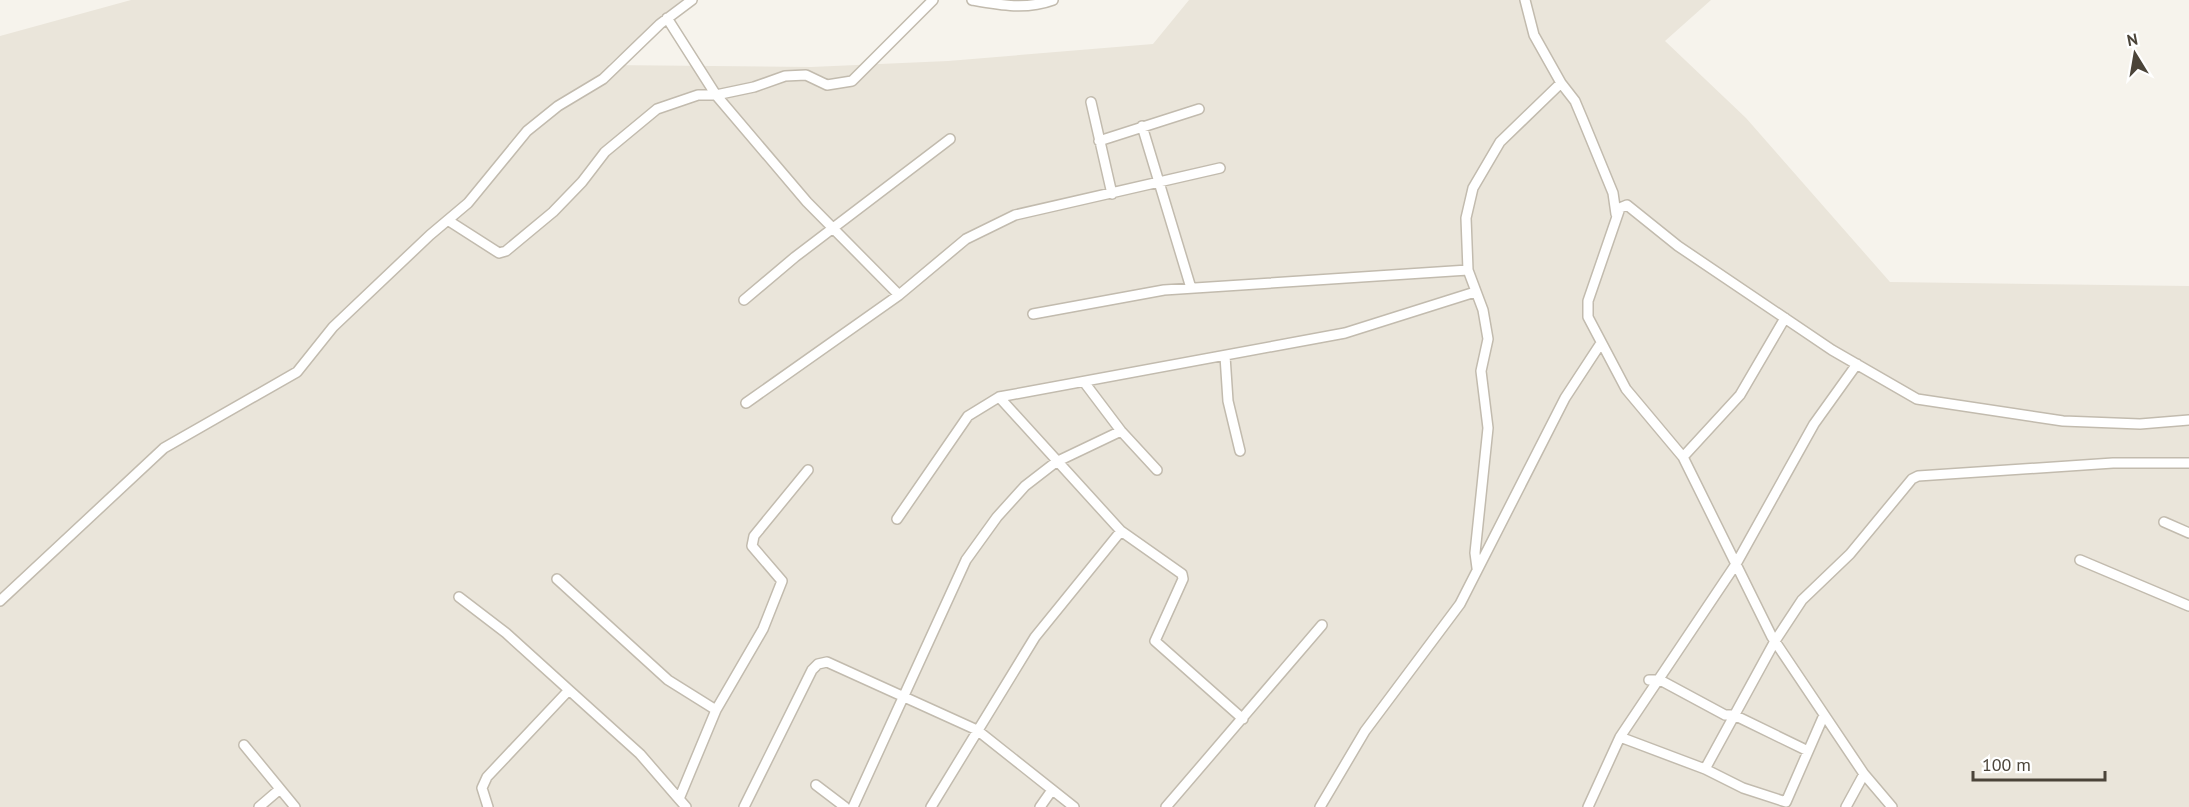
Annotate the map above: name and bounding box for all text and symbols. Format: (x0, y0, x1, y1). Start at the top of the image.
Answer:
north arrow (2105, 24, 2165, 84)
text: N (2125, 28, 2139, 50)
scale bar (1973, 744, 2105, 782)
text: 100 m (1982, 753, 2031, 776)

